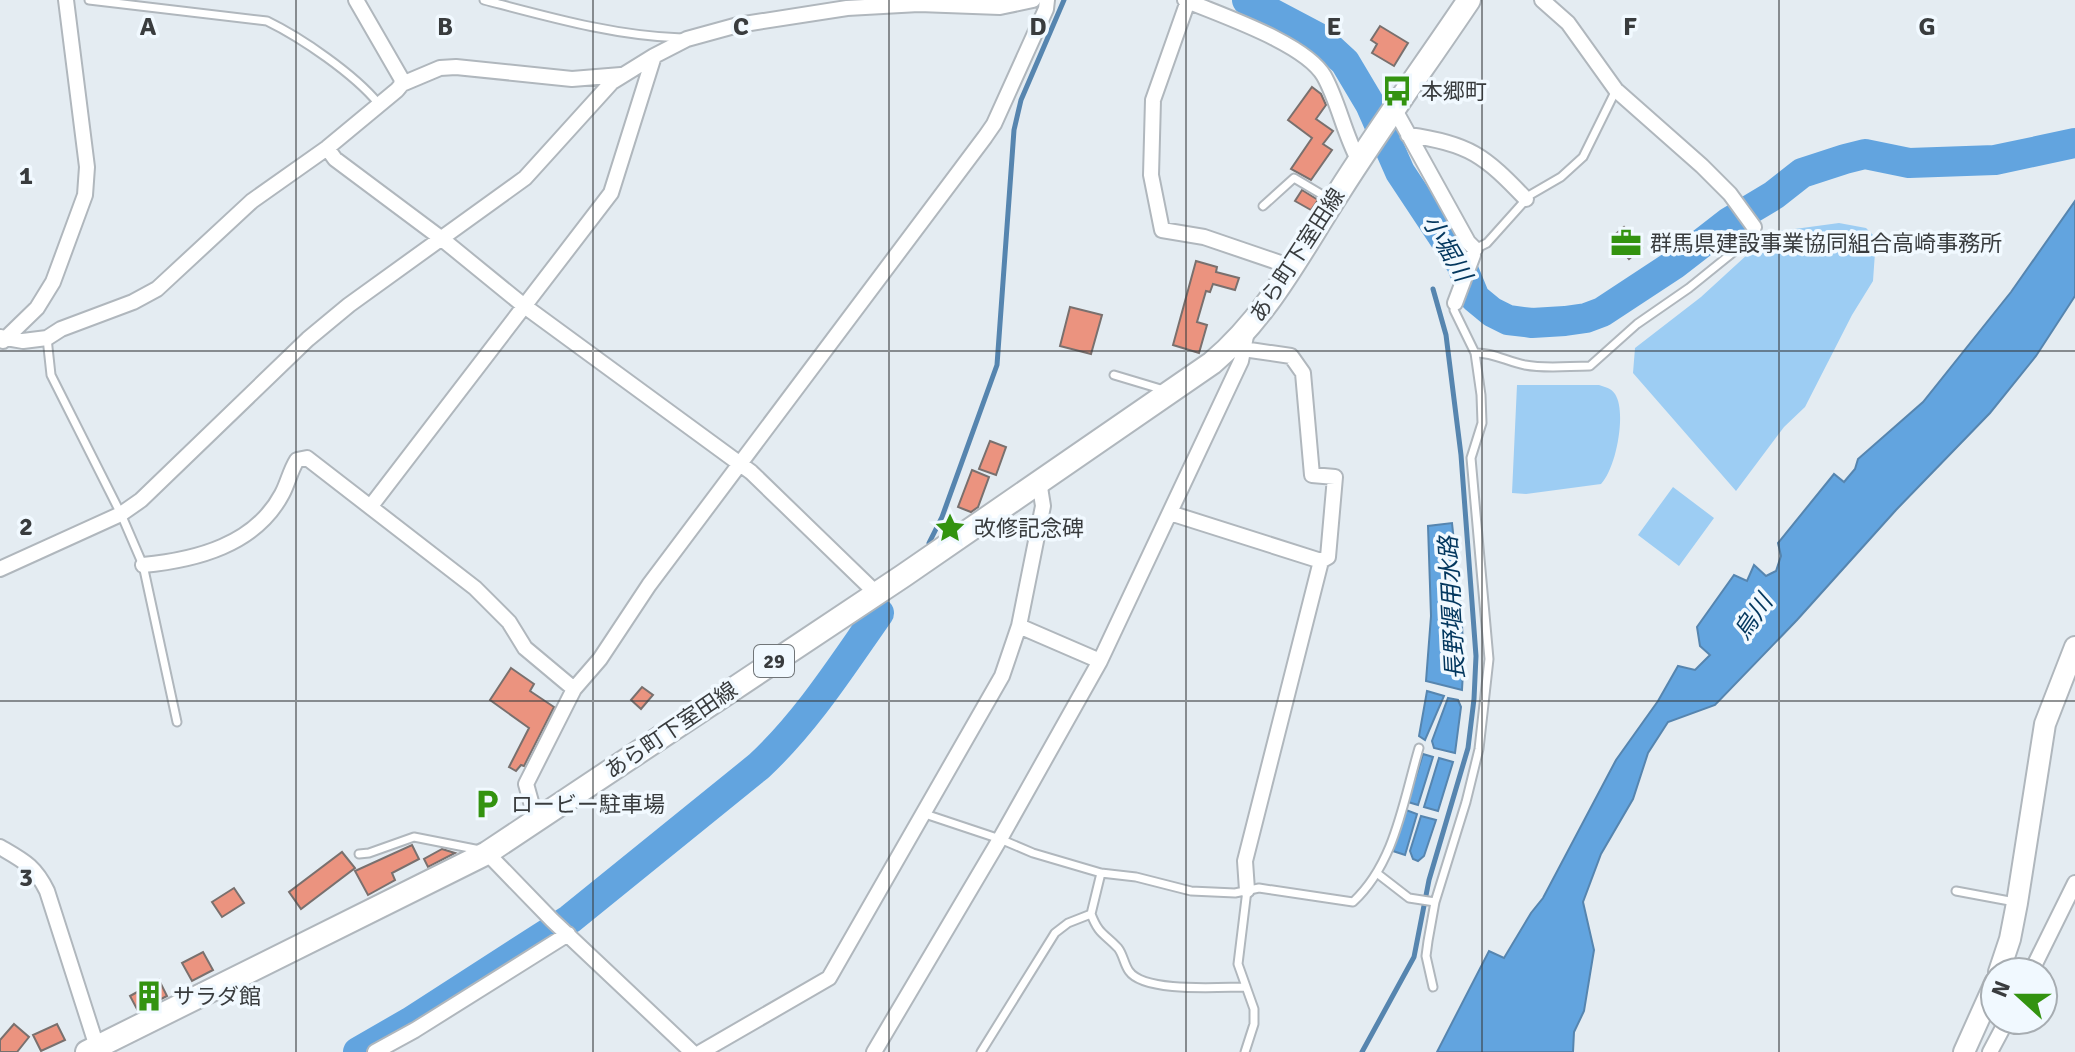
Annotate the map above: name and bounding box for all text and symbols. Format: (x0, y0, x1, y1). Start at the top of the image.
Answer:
text: A (140, 11, 157, 43)
text: B (437, 11, 453, 43)
text: C (733, 11, 749, 43)
text: D (1029, 11, 1047, 43)
text: E (1327, 11, 1341, 43)
text: F (1623, 11, 1637, 43)
text: G (1918, 11, 1936, 43)
bus stop icon: 本郷町 (1380, 74, 1414, 108)
place label: 本郷町 (1421, 78, 1487, 105)
text: 1 (19, 160, 33, 192)
street label: あら町下室田線 (1244, 183, 1350, 327)
water label: 小堀川 (1416, 209, 1479, 289)
office icon: 群馬県建設事業協同組合高崎事務所 (1609, 226, 1643, 260)
place label: 群馬県建設事業協同組合高崎事務所 (1650, 230, 2002, 257)
text: 2 (19, 511, 33, 543)
place icon: 改修記念碑 (933, 511, 967, 545)
place label: 改修記念碑 (974, 515, 1084, 542)
water label: 長野堰用水路 (1433, 533, 1471, 681)
water label: 烏川 (1727, 586, 1781, 645)
road number: 29 (754, 645, 794, 677)
street label: あら町下室田線 (600, 676, 742, 784)
parking icon: ロービー駐車場 (470, 787, 504, 821)
place label: ロービー駐車場 (511, 791, 665, 818)
text: 3 (19, 862, 33, 894)
north arrow (1979, 956, 2059, 1036)
text: N (1985, 977, 2016, 1001)
building icon: サラダ館 (132, 979, 166, 1013)
place label: サラダ館 (173, 983, 261, 1010)

